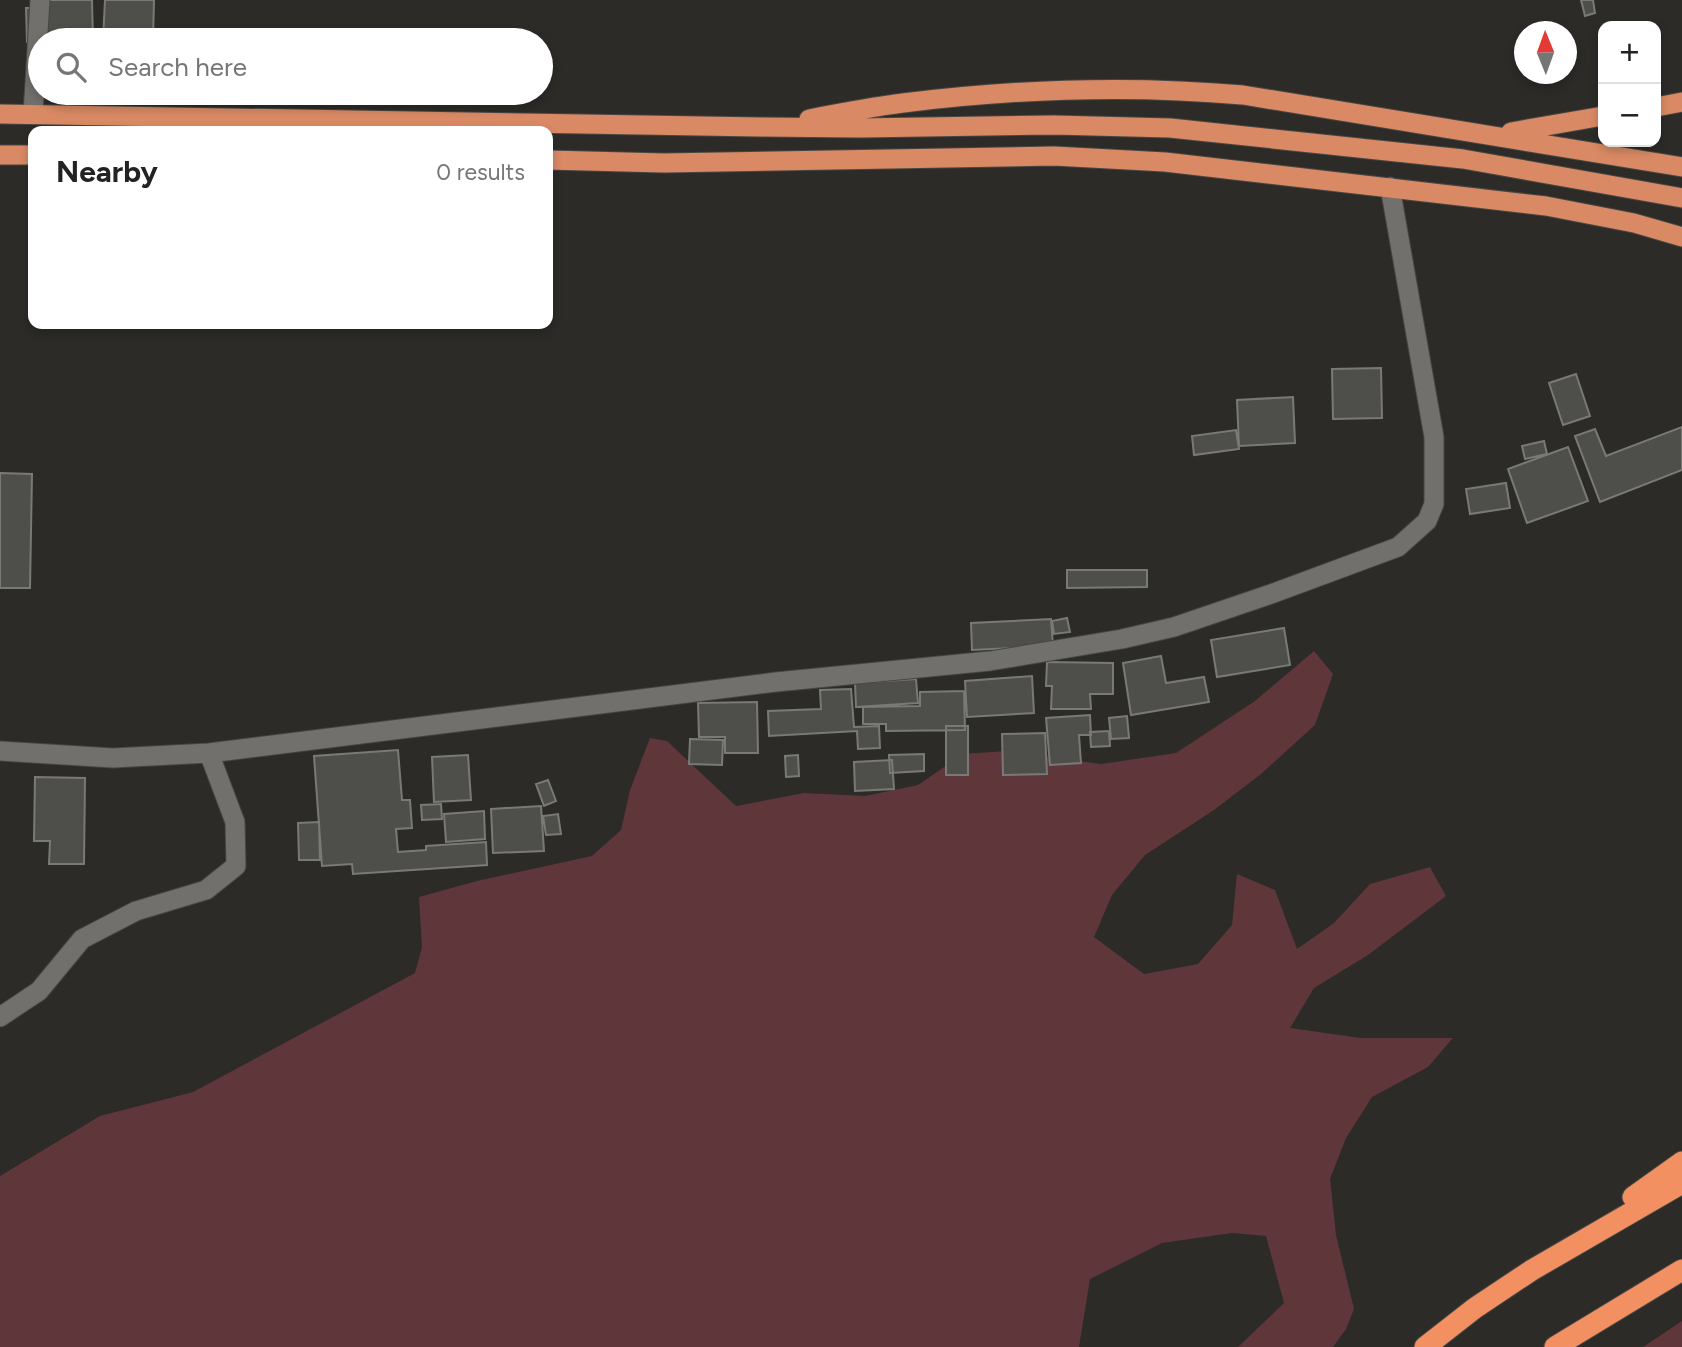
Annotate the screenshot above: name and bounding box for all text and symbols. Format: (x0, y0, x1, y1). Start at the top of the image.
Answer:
north arrow (1514, 21, 1577, 84)
map controls (1598, 21, 1661, 147)
button: + (1598, 21, 1661, 84)
search box (28, 28, 553, 105)
icon: search (52, 48, 90, 86)
text: Search here (108, 51, 247, 83)
button: − (1598, 84, 1661, 147)
text: Nearby (56, 153, 158, 190)
text: 0 results (436, 158, 525, 186)

